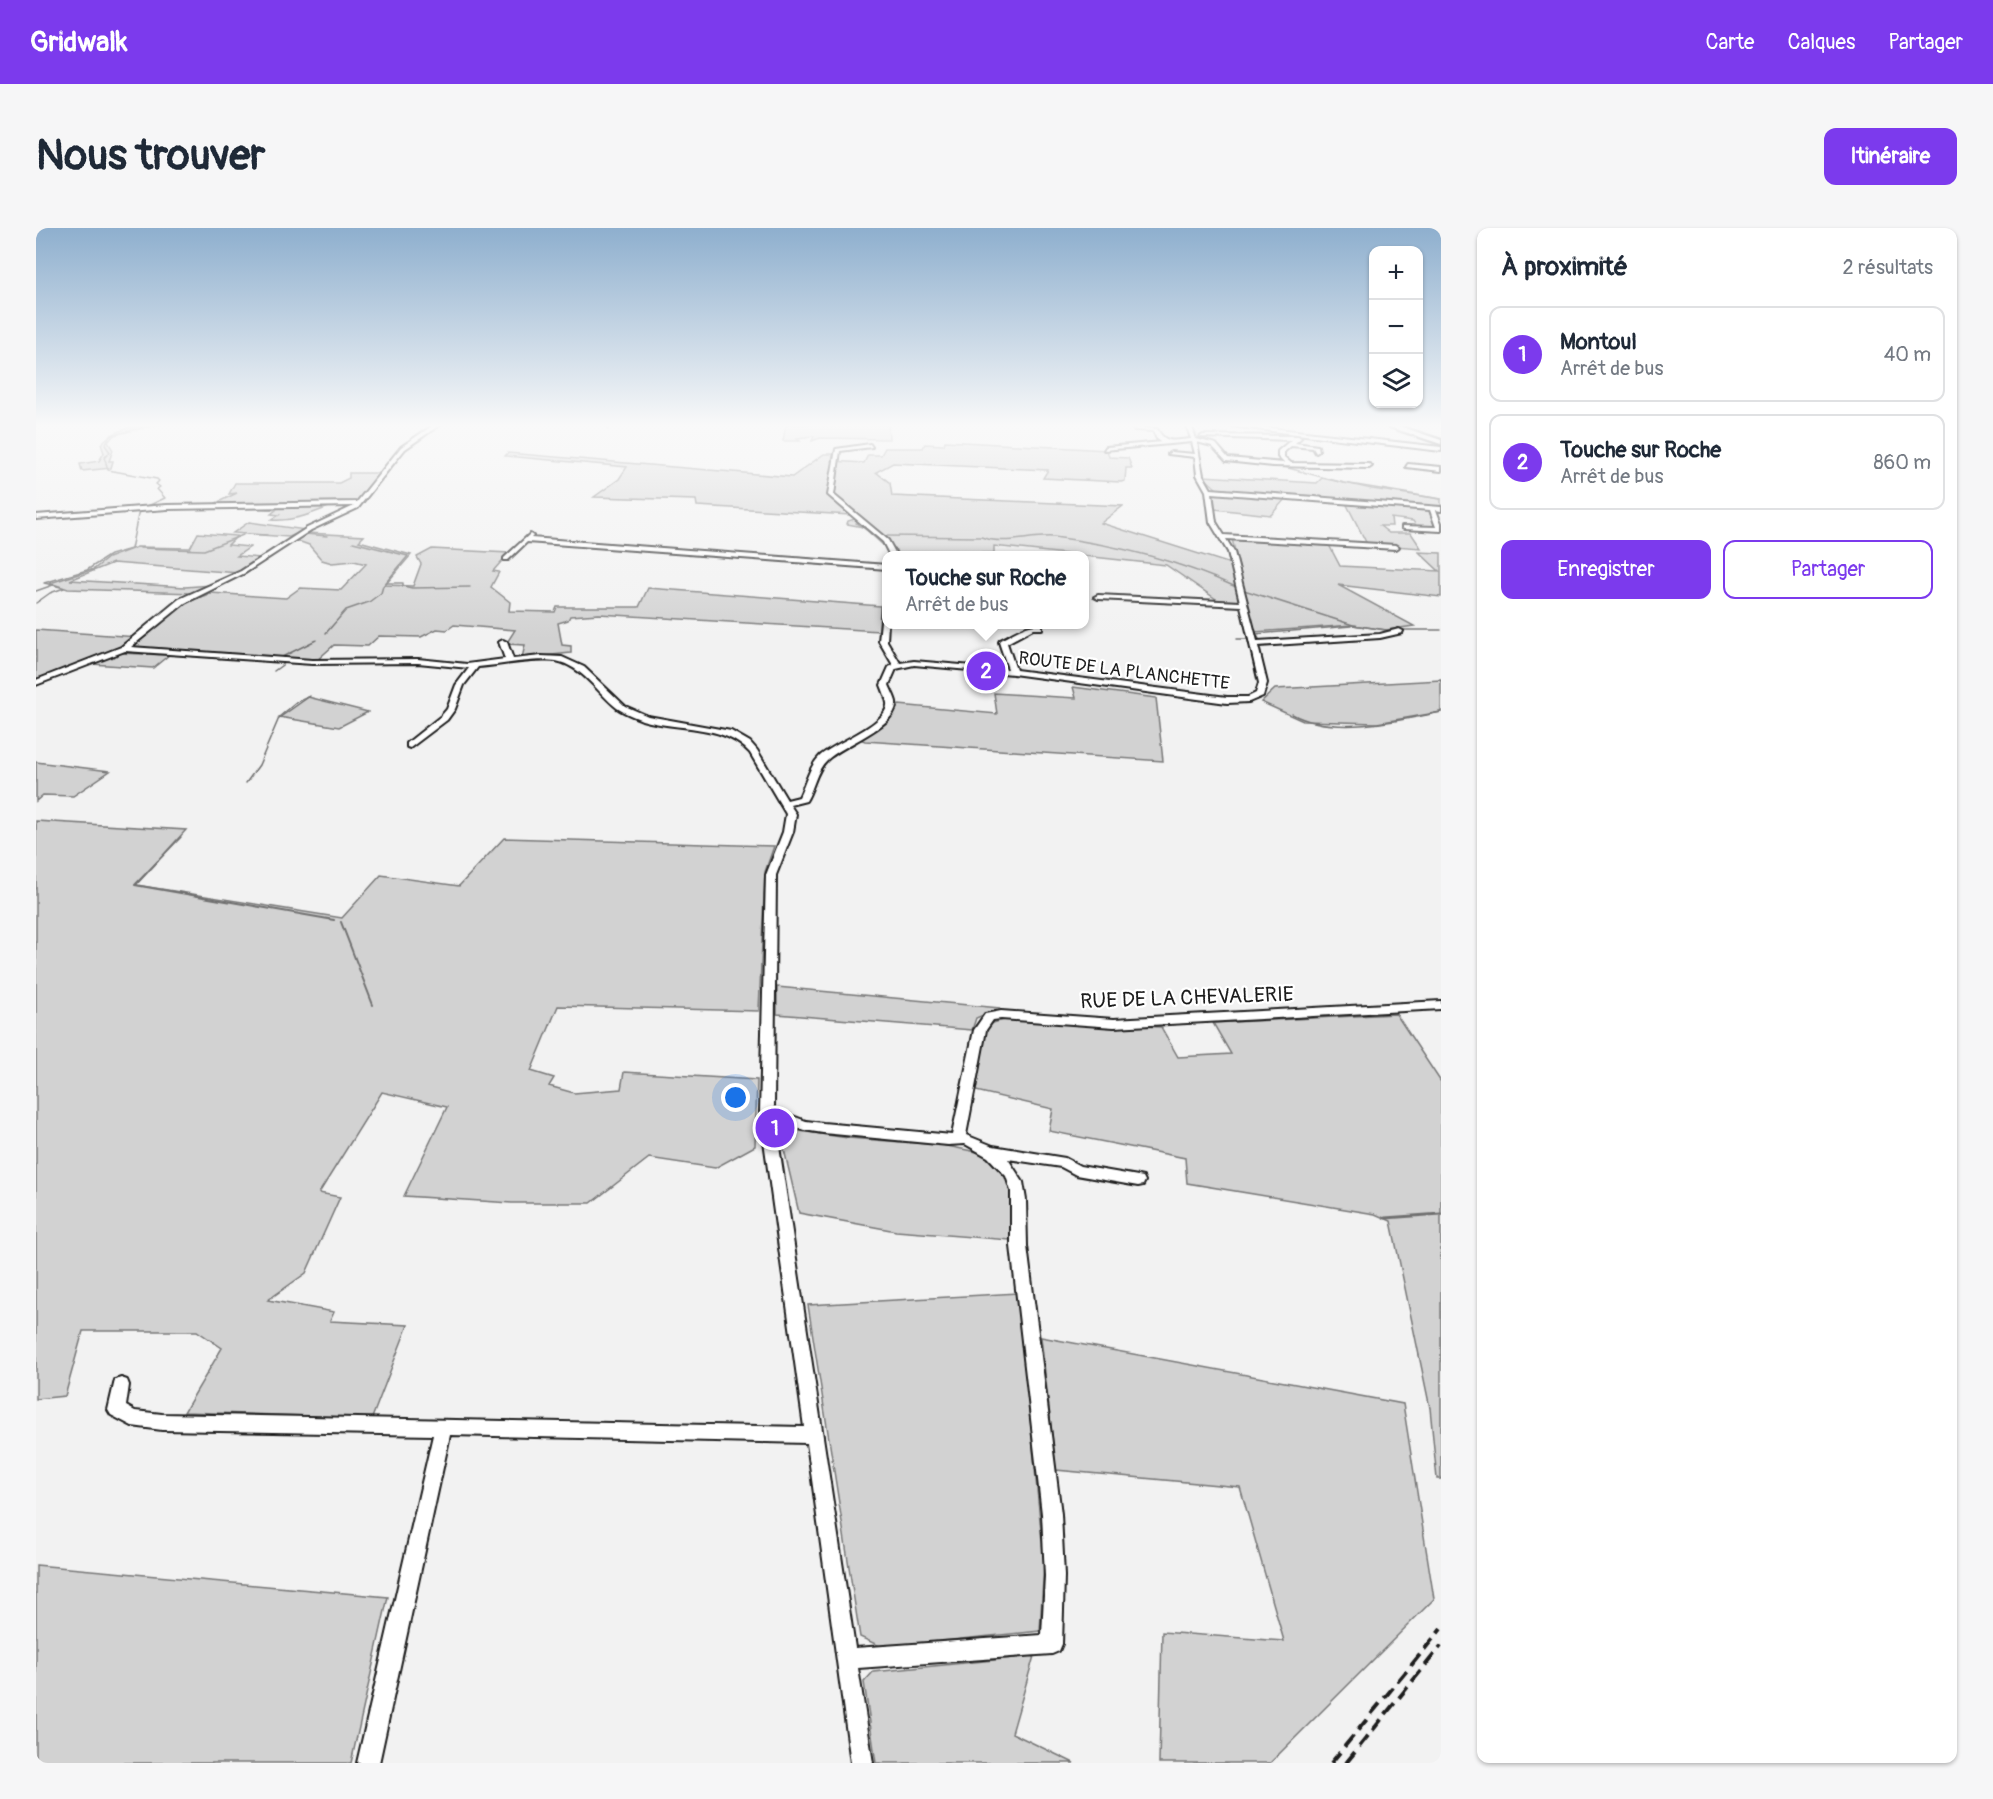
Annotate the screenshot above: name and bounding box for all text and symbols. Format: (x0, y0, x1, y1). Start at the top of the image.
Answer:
text: Gridwalk (30, 25, 128, 60)
text: Carte (1705, 29, 1754, 56)
text: Calques (1787, 29, 1855, 56)
text: Partager (1888, 29, 1963, 56)
button: Itinéraire (1824, 128, 1957, 185)
text: Nous trouver (36, 130, 265, 182)
map controls (1369, 246, 1423, 408)
button: + (1369, 246, 1423, 300)
text: À proximité (1501, 251, 1628, 283)
text: 2 résultats (1843, 255, 1933, 280)
button: − (1369, 300, 1423, 354)
text: Montoul (1560, 328, 1637, 356)
text: 1 (1519, 342, 1526, 367)
text: 40 m (1884, 342, 1931, 367)
button: layers (1369, 354, 1423, 408)
text: Arrêt de bus (1560, 356, 1663, 381)
text: Touche sur Roche (1560, 436, 1721, 464)
text: 2 (1517, 450, 1528, 475)
text: 860 m (1874, 450, 1931, 475)
text: Arrêt de bus (1560, 464, 1663, 489)
button: Enregistrer (1501, 540, 1711, 599)
button: Partager (1723, 540, 1933, 599)
popup (882, 551, 1089, 629)
text: Touche sur Roche (905, 564, 1066, 592)
text: Arrêt de bus (905, 592, 1008, 617)
street label: ROUTE DE LA PLANCHETTE (1017, 647, 1231, 695)
pin: 2 (966, 648, 1006, 694)
street label: RUE DE LA CHEVALERIE (1080, 981, 1294, 1015)
your location (721, 1083, 750, 1112)
pin: 1 (756, 1106, 794, 1150)

